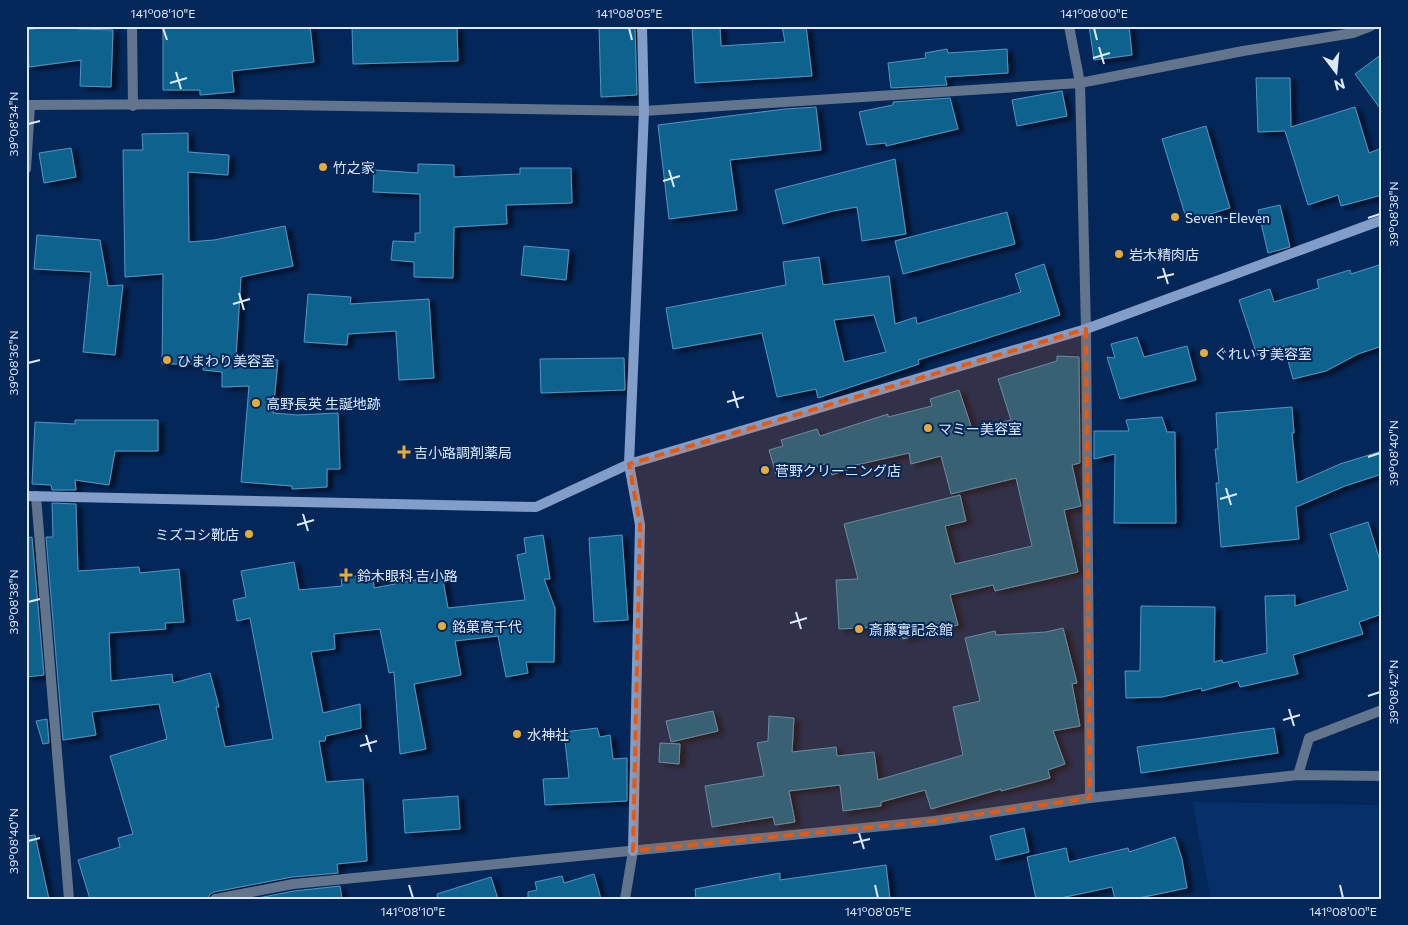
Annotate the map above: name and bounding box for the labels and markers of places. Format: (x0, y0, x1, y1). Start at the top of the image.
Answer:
place label: 竹之家 (333, 159, 375, 176)
marker: 竹之家 (317, 161, 329, 173)
place label: Seven-Eleven (1185, 209, 1270, 226)
marker: Seven-Eleven (1169, 211, 1181, 223)
place label: 岩木精肉店 (1129, 246, 1199, 263)
marker: 岩木精肉店 (1113, 248, 1125, 260)
place label: ぐれいす美容室 (1214, 345, 1312, 362)
marker: ぐれいす美容室 (1198, 347, 1210, 359)
place label: ひまわり美容室 (177, 352, 275, 369)
marker: ひまわり美容室 (161, 354, 173, 366)
place label: 高野長英 生誕地跡 (266, 395, 381, 412)
marker: 高野長英 生誕地跡 (250, 397, 262, 409)
place label: マミー美容室 (938, 420, 1022, 437)
marker: マミー美容室 (922, 422, 934, 434)
place label: 吉小路調剤薬局 (414, 444, 512, 461)
marker: 吉小路調剤薬局 (398, 446, 410, 458)
place label: 菅野クリーニング店 (775, 462, 901, 479)
marker: 菅野クリーニング店 (759, 464, 771, 476)
place label: ミズコシ靴店 (155, 526, 239, 543)
marker: ミズコシ靴店 (243, 528, 255, 540)
place label: 鈴木眼科 吉小路 (357, 567, 458, 584)
marker: 鈴木眼科 吉小路 (339, 568, 353, 582)
place label: 銘菓高千代 (452, 618, 522, 635)
marker: 銘菓高千代 (436, 620, 448, 632)
place label: 斎藤實記念館 (869, 621, 953, 638)
marker: 斎藤實記念館 (853, 623, 865, 635)
place label: 水神社 (527, 726, 569, 743)
marker: 水神社 (511, 728, 523, 740)

